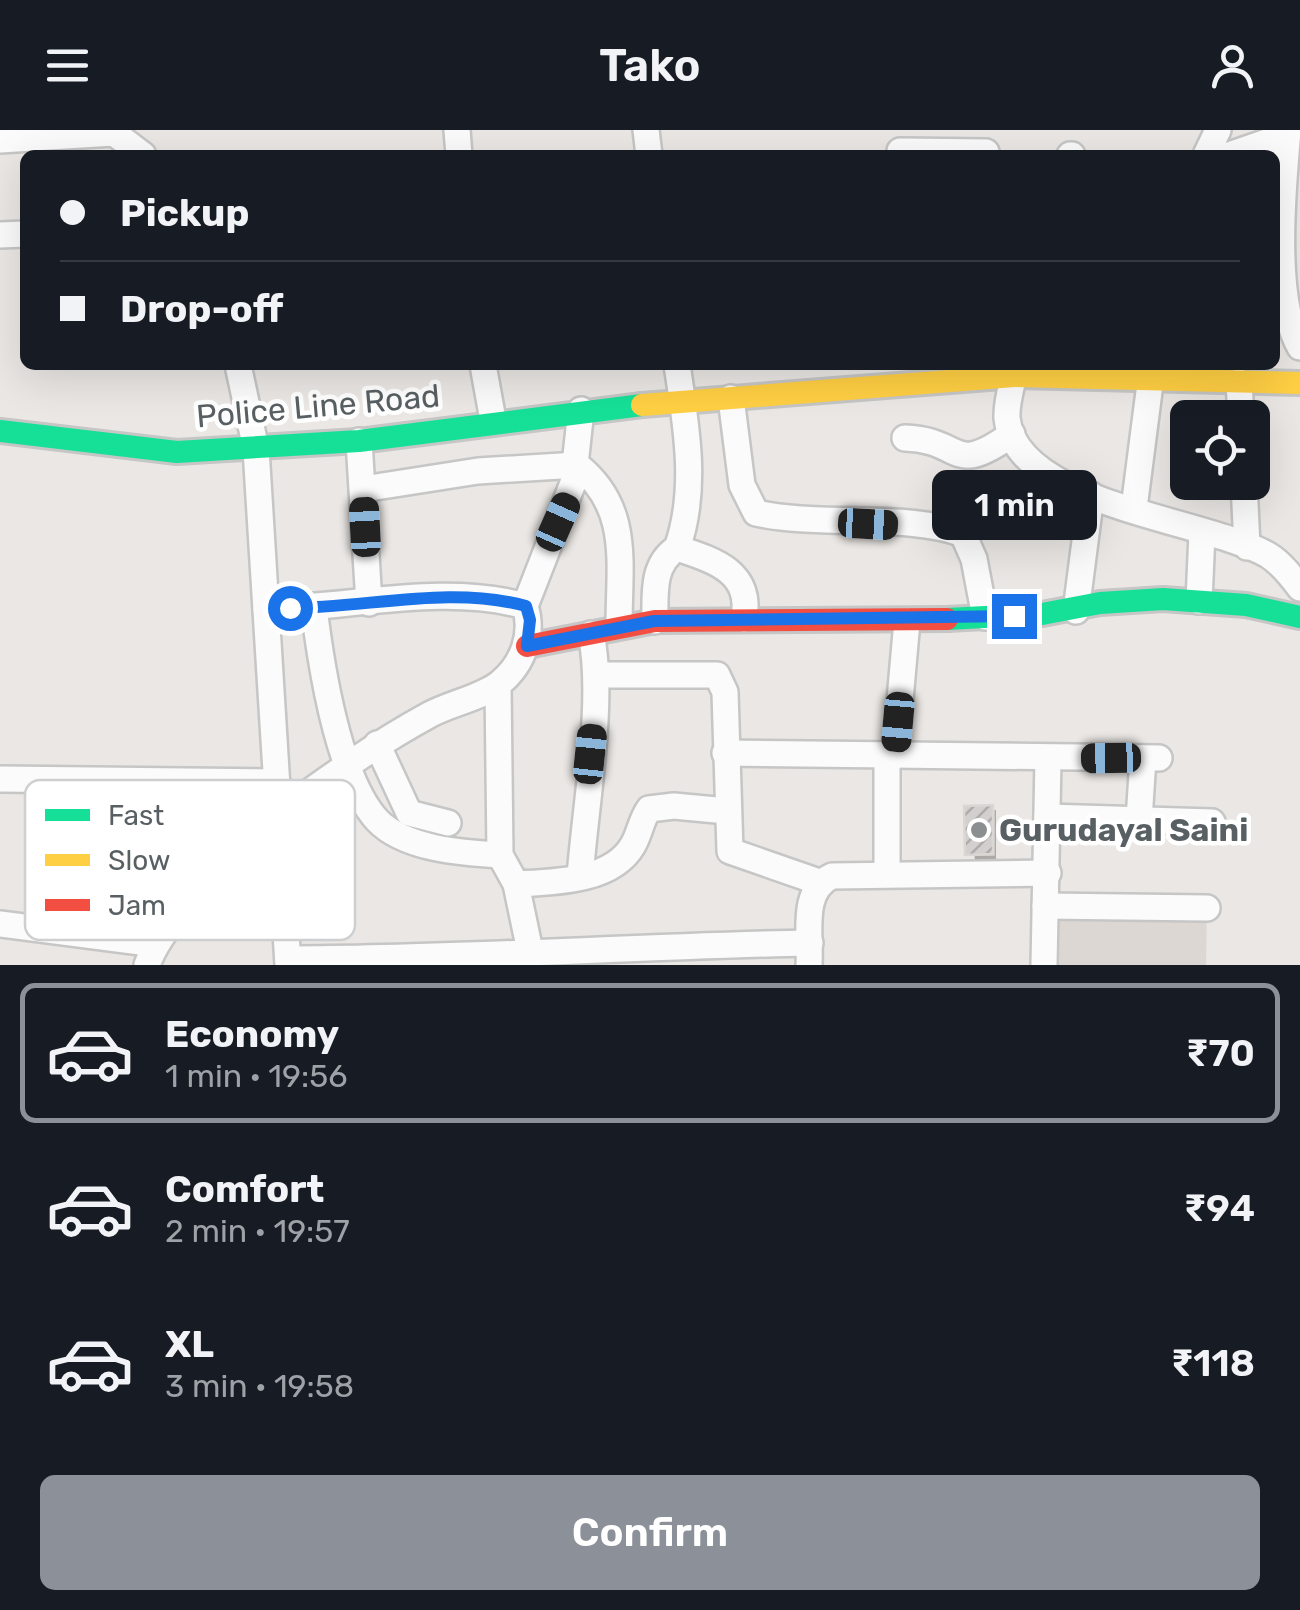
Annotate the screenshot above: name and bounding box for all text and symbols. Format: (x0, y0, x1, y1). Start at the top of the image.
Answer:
icon: menu (40, 38, 95, 93)
icon: person (1205, 38, 1260, 93)
text: Tako (599, 39, 701, 92)
text: Pickup (120, 190, 249, 236)
text: Drop-off (120, 286, 283, 332)
street label: Police Line Road (195, 376, 441, 436)
map controls (1170, 400, 1270, 500)
button: locate (1170, 400, 1270, 500)
callout: 1 min (932, 471, 1096, 541)
text: 1 min (974, 486, 1055, 524)
car (532, 488, 584, 556)
car (348, 496, 382, 558)
car (837, 507, 899, 541)
route start (268, 586, 313, 631)
route end (992, 594, 1037, 639)
car (880, 691, 916, 753)
car (572, 723, 608, 785)
car (1081, 742, 1141, 774)
legend (25, 780, 355, 940)
text: Fast (108, 799, 164, 832)
place label: Gurudayal Saini (999, 811, 1248, 849)
marker: Gurudayal Saini (968, 819, 990, 841)
text: Slow (108, 844, 170, 877)
text: Jam (108, 889, 166, 922)
icon: car (45, 1008, 135, 1098)
text: Economy (165, 1011, 339, 1057)
text: ₹70 (1186, 1030, 1255, 1076)
text: 1 min · 19:56 (165, 1057, 348, 1095)
icon: car (45, 1163, 135, 1253)
text: Comfort (165, 1166, 324, 1212)
text: ₹94 (1183, 1185, 1255, 1231)
text: 2 min · 19:57 (165, 1212, 350, 1250)
icon: car (45, 1318, 135, 1408)
text: XL (165, 1321, 214, 1367)
text: ₹118 (1171, 1340, 1255, 1386)
text: 3 min · 19:58 (165, 1367, 354, 1405)
button: Confirm (40, 1475, 1260, 1590)

